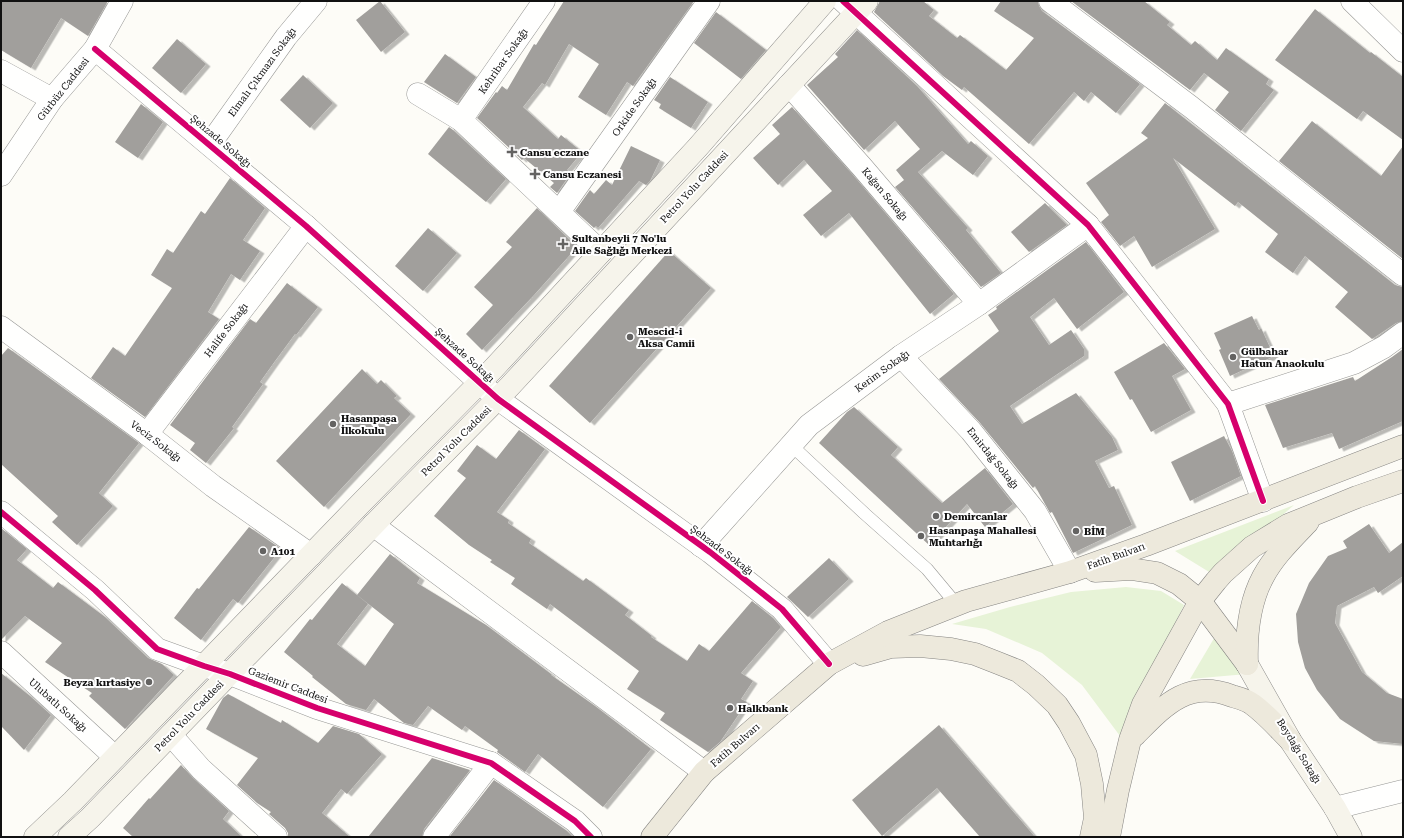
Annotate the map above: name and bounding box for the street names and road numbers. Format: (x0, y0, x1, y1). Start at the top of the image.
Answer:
street label: Elmalı Çıkmazı Sokağı (226, 25, 298, 119)
street label: Kehribar Sokağı (476, 26, 530, 96)
street label: Gürbüz Caddesi (35, 55, 91, 123)
street label: Orkide Sokağı (610, 76, 658, 138)
street label: Şehzade Sokağı (189, 113, 253, 169)
street label: Petrol Yolu Caddesi (658, 149, 730, 225)
street label: Kağan Sokağı (860, 165, 910, 223)
street label: Halife Sokağı (202, 301, 250, 359)
street label: Şehzade Sokağı (433, 326, 497, 384)
street label: Kerim Sokağı (853, 348, 911, 394)
street label: Petrol Yolu Caddesi (419, 404, 493, 478)
street label: Veciz Sokağı (128, 418, 184, 464)
street label: Emirdağ Sokağı (965, 425, 1021, 491)
street label: Şehzade Sokağı (689, 523, 755, 577)
street label: Fatih Bulvarı (1085, 540, 1147, 572)
street label: Gaziemir Caddesi (247, 665, 329, 705)
street label: Ulubatlı Sokağı (27, 676, 89, 734)
street label: Petrol Yolu Caddesi (152, 678, 226, 754)
street label: Beydağı Sokağı (1275, 717, 1323, 785)
street label: Fatih Bulvarı (708, 721, 762, 769)

